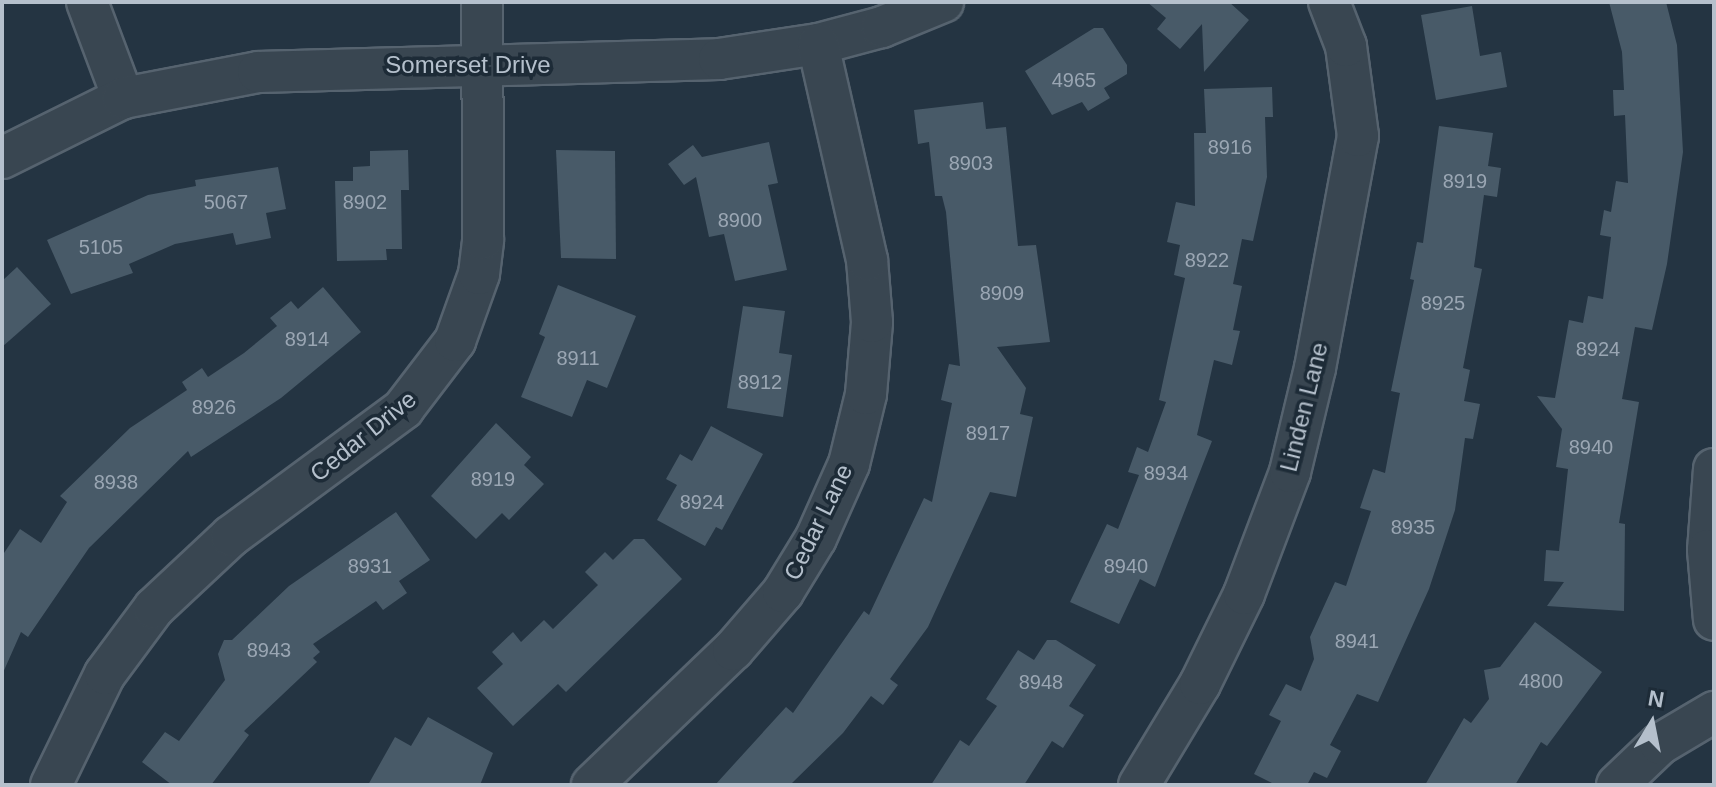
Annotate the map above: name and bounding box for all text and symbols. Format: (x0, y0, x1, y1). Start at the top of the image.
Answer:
street label: Somerset Drive (385, 51, 551, 79)
house number: 4965 (1052, 68, 1096, 92)
house number: 8916 (1208, 135, 1252, 159)
house number: 8903 (949, 151, 993, 175)
house number: 8919 (1443, 169, 1487, 193)
house number: 5067 (204, 190, 248, 214)
house number: 8902 (343, 190, 387, 214)
house number: 8900 (718, 208, 762, 232)
house number: 5105 (79, 235, 123, 259)
house number: 8922 (1185, 248, 1229, 272)
house number: 8909 (980, 281, 1024, 305)
house number: 8925 (1421, 291, 1465, 315)
house number: 8914 (285, 327, 329, 351)
house number: 8924 (1576, 337, 1620, 361)
street label: Linden Lane (1274, 339, 1334, 475)
house number: 8911 (556, 346, 600, 370)
house number: 8912 (738, 370, 782, 394)
street label: Cedar Drive (304, 385, 422, 487)
house number: 8926 (192, 395, 236, 419)
house number: 8917 (966, 421, 1010, 445)
house number: 8940 (1569, 435, 1613, 459)
street label: Cedar Lane (778, 459, 858, 585)
house number: 8934 (1144, 461, 1188, 485)
house number: 8919 (471, 467, 515, 491)
house number: 8938 (94, 470, 138, 494)
house number: 8924 (680, 490, 724, 514)
house number: 8935 (1391, 515, 1435, 539)
house number: 8931 (348, 554, 392, 578)
house number: 8940 (1104, 554, 1148, 578)
house number: 8941 (1335, 629, 1379, 653)
house number: 8943 (247, 638, 291, 662)
house number: 4800 (1519, 669, 1563, 693)
house number: 8948 (1019, 670, 1063, 694)
north arrow (1612, 683, 1692, 763)
text: N (1646, 685, 1666, 713)

